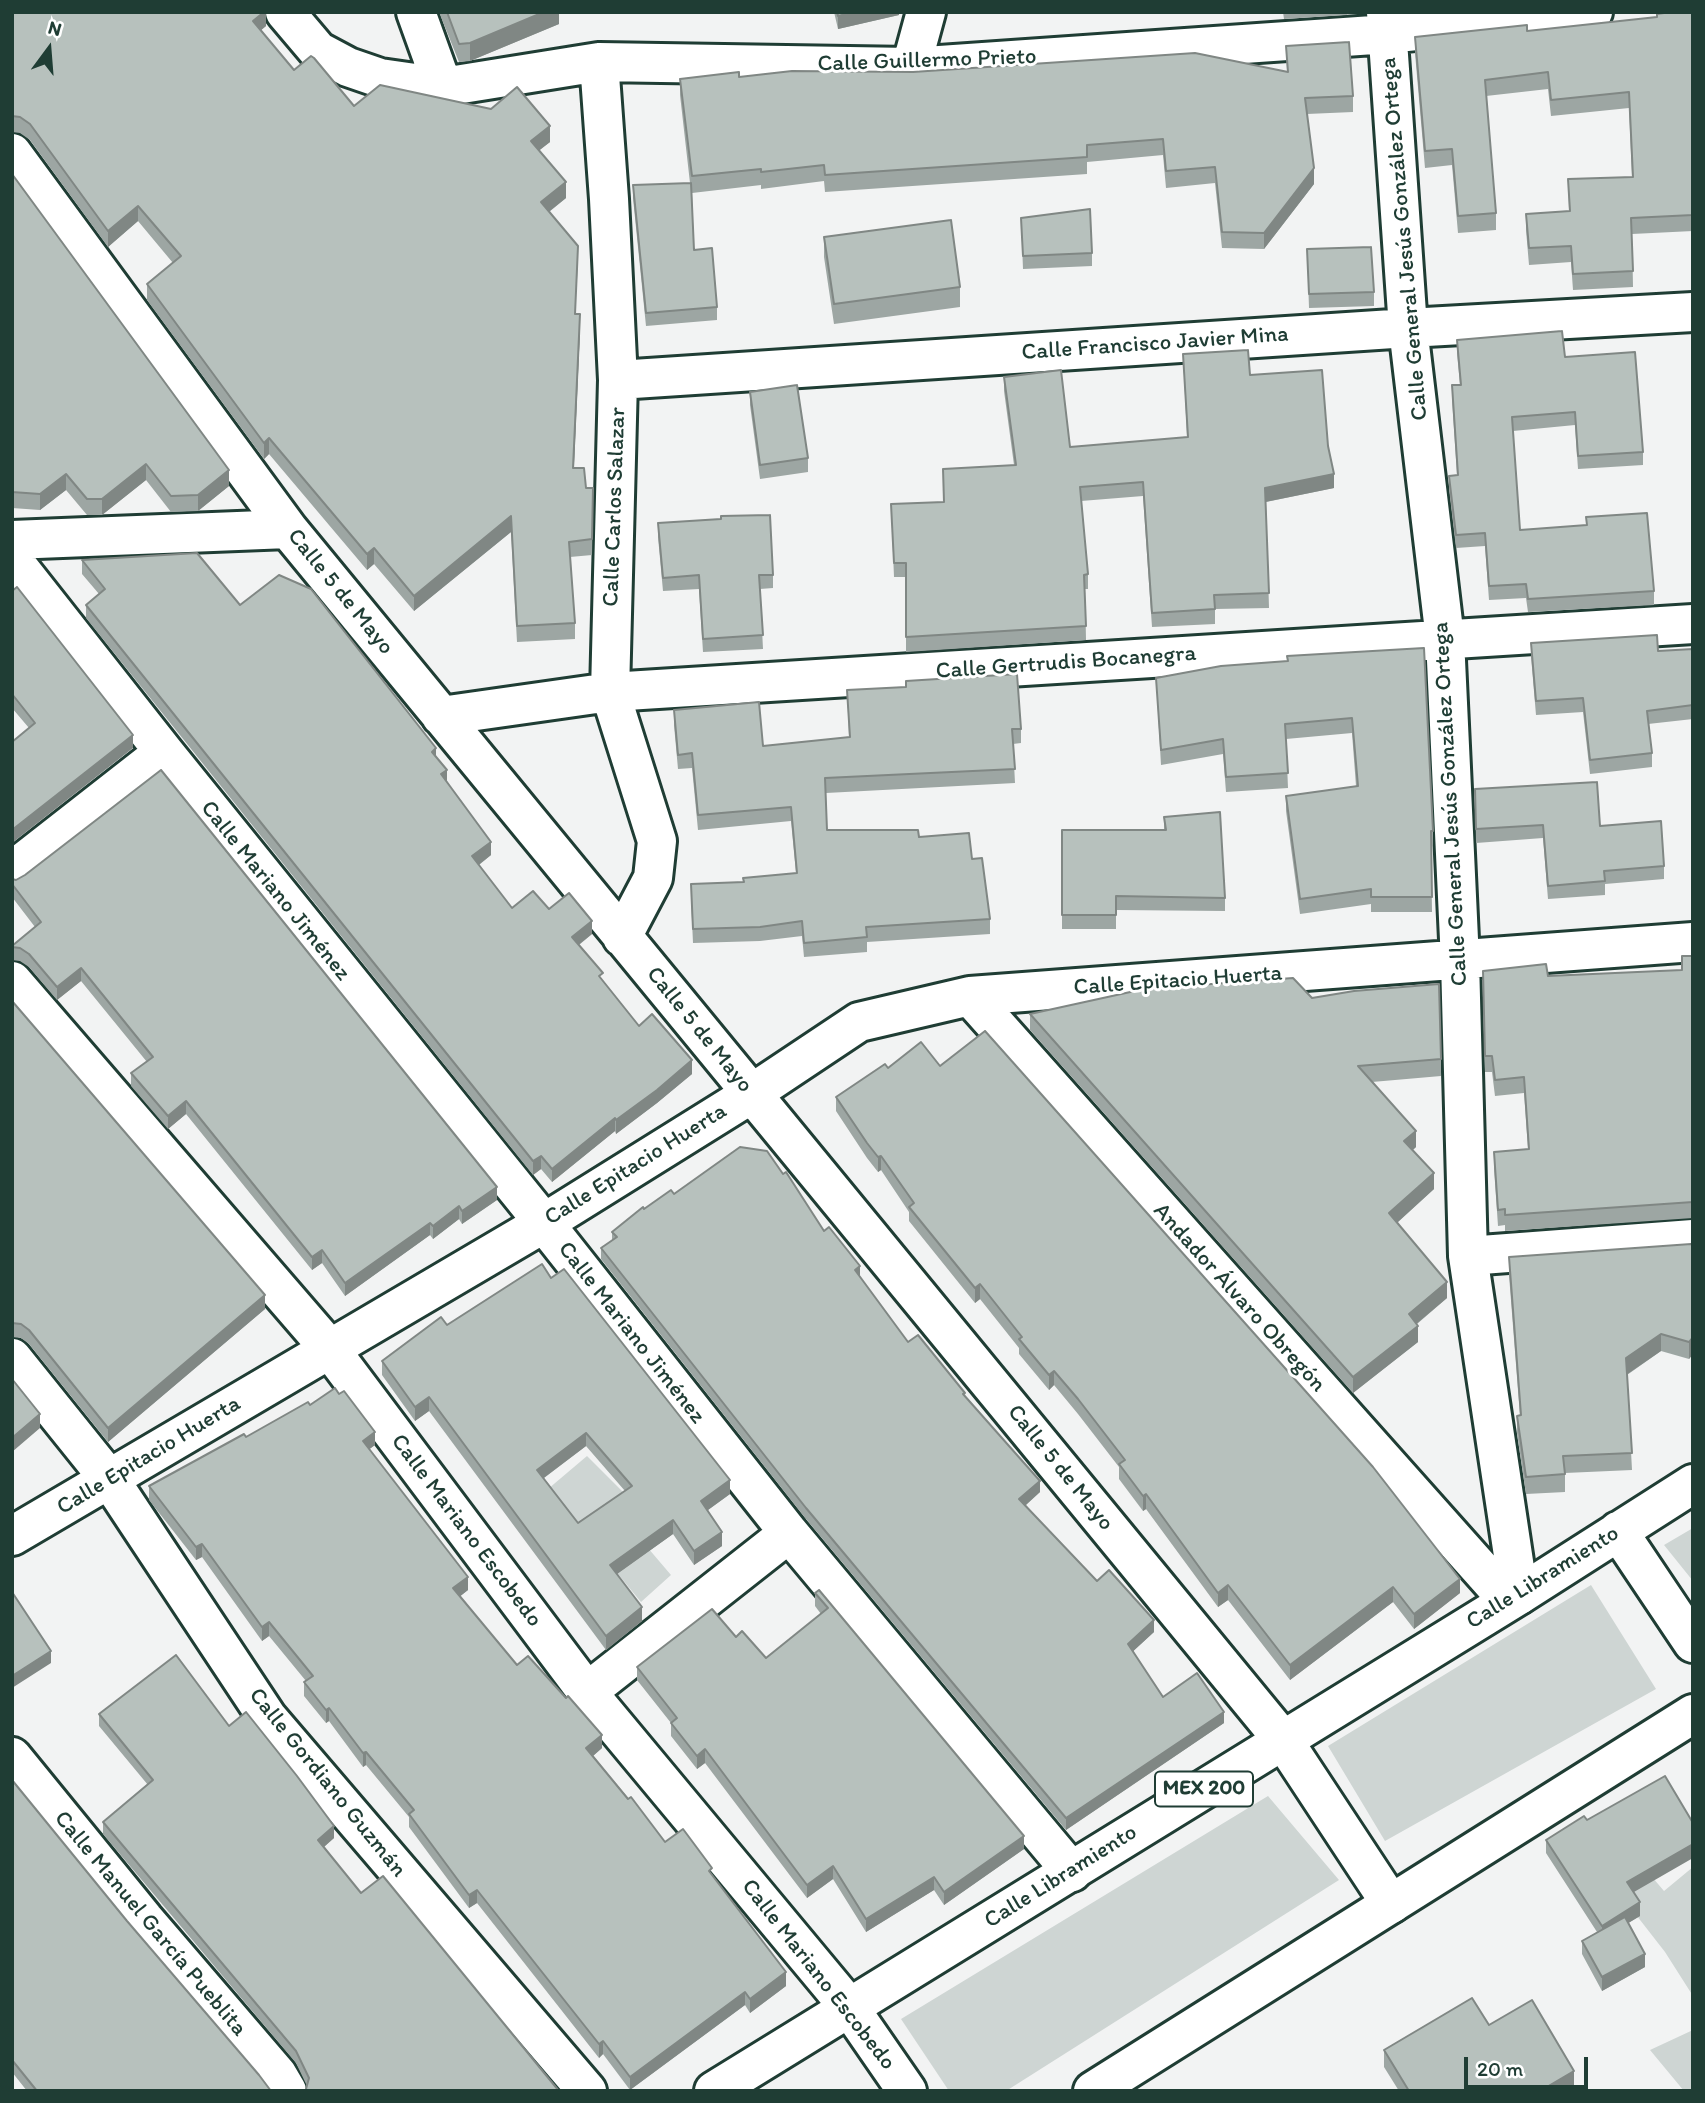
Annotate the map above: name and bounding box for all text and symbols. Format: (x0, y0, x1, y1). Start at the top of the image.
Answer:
north arrow (14, 14, 84, 84)
text: N (46, 16, 64, 41)
street label: Calle Guillermo Prieto (817, 43, 1037, 79)
street label: Calle General Jesús González Ortega (1375, 56, 1435, 422)
street label: Calle Francisco Javier Mina (1021, 321, 1289, 367)
street label: Calle Carlos Salazar (598, 407, 632, 607)
street label: Calle 5 de Mayo (281, 523, 399, 661)
street label: Calle General Jesús González Ortega (1428, 621, 1474, 987)
street label: Calle Gertrudis Bocanegra (935, 640, 1197, 686)
street label: Calle Mariano Jiménez (194, 795, 356, 987)
street label: Calle Epitacio Huerta (1073, 960, 1283, 1002)
street label: Calle 5 de Mayo (640, 961, 758, 1099)
street label: Calle Epitacio Huerta (540, 1098, 732, 1232)
street label: Andador Álvaro Obregón (1147, 1198, 1331, 1398)
street label: Calle Mariano Jiménez (551, 1236, 711, 1430)
street label: Calle Epitacio Huerta (52, 1390, 246, 1522)
street label: Calle 5 de Mayo (1001, 1399, 1119, 1537)
street label: Calle Mariano Escobedo (384, 1429, 548, 1633)
street label: Calle Libramiento (1462, 1520, 1624, 1636)
street label: Calle Gordiano Guzmán (242, 1683, 412, 1883)
road number: MEX 200 (1155, 1772, 1253, 1806)
street label: Calle Manuel García Pueblita (48, 1806, 252, 2042)
street label: Calle Libramiento (980, 1819, 1142, 1935)
street label: Calle Mariano Escobedo (735, 1874, 901, 2076)
scale bar (1467, 2044, 1591, 2088)
text: 20 m (1477, 2056, 1523, 2081)

